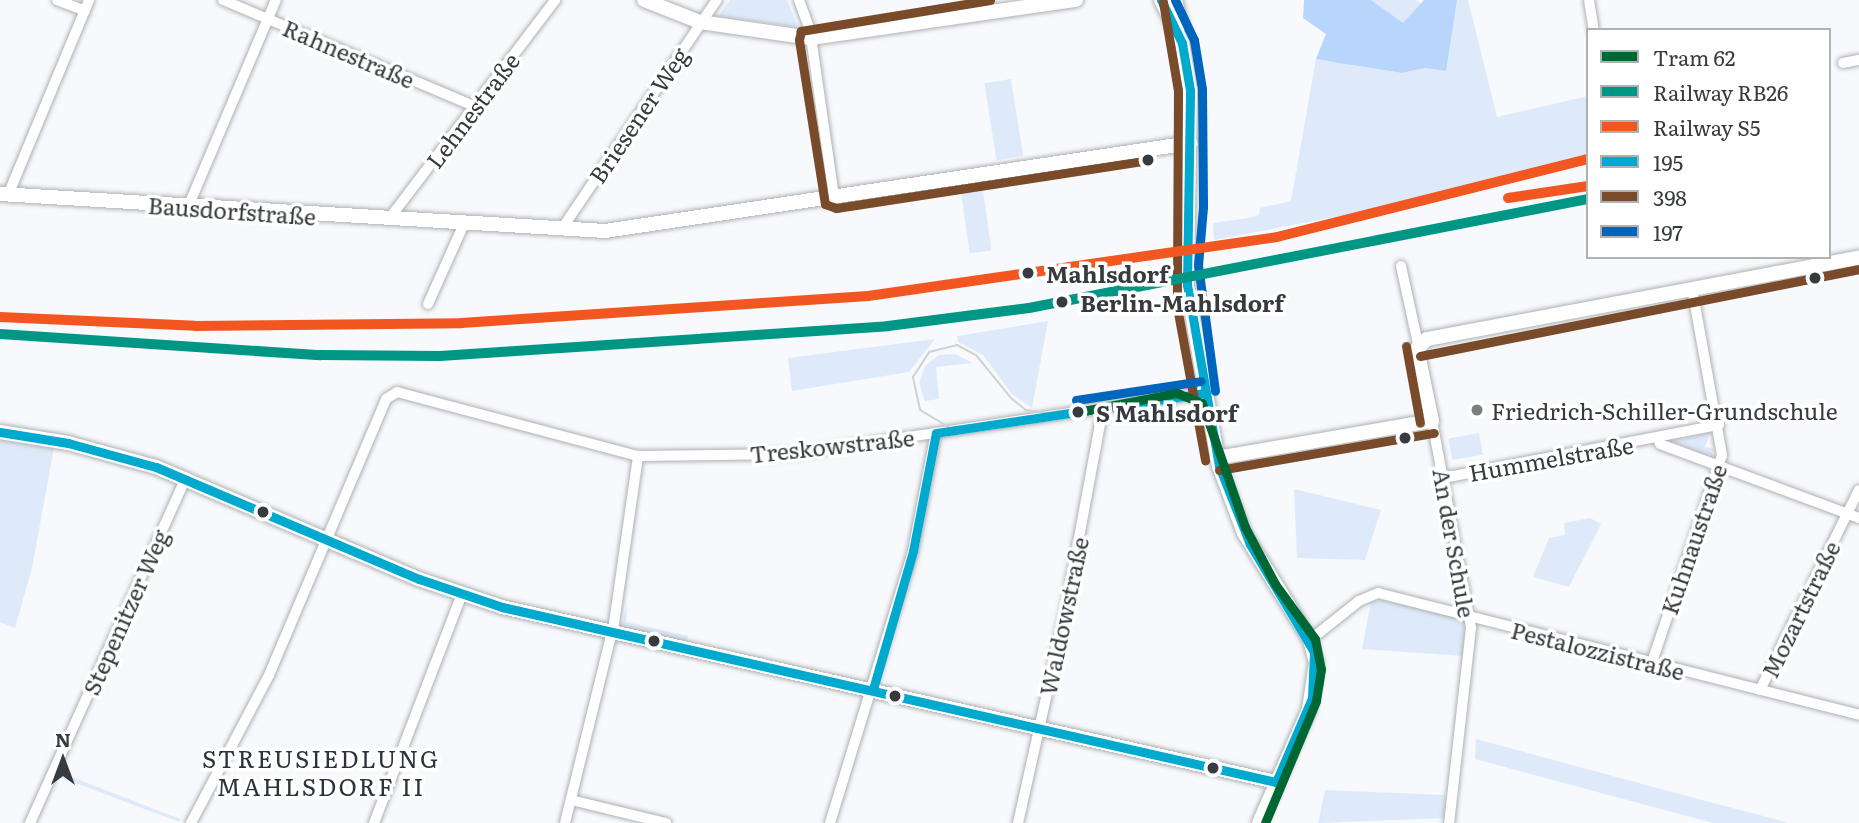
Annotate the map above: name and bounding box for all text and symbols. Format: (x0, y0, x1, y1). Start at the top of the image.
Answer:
street label: Rahnestraße (279, 13, 419, 93)
legend (1586, 28, 1831, 259)
text: Tram 62 (1653, 41, 1736, 72)
street label: Briesener Weg (583, 42, 693, 188)
street label: Lehnestraße (420, 47, 524, 173)
text: Railway RB26 (1653, 76, 1788, 107)
text: Railway S5 (1653, 111, 1760, 142)
text: 195 (1653, 146, 1683, 177)
unlabelled marker (1141, 153, 1155, 167)
text: 398 (1653, 181, 1687, 212)
street label: Bausdorfstraße (147, 190, 317, 230)
text: 197 (1653, 216, 1683, 247)
place label: Mahlsdorf (1046, 259, 1169, 287)
marker: Mahlsdorf (1017, 262, 1039, 284)
unlabelled marker (1808, 271, 1822, 285)
place label: Berlin-Mahlsdorf (1080, 288, 1284, 316)
marker: Berlin-Mahlsdorf (1051, 291, 1073, 313)
place label: Friedrich-Schiller-Grundschule (1491, 396, 1838, 424)
place label: S Mahlsdorf (1096, 398, 1238, 426)
marker: S Mahlsdorf (1067, 401, 1089, 423)
marker: Friedrich-Schiller-Grundschule (1469, 402, 1485, 418)
street label: Treskowstraße (748, 423, 916, 467)
street label: Hummelstraße (1467, 430, 1635, 486)
unlabelled marker (1398, 431, 1412, 445)
street label: Kuhnaustraße (1654, 460, 1732, 618)
street label: An der Schule (1428, 466, 1482, 620)
unlabelled marker (256, 505, 270, 519)
street label: Stepenitzer Weg (76, 525, 174, 699)
street label: Waldowstraße (1033, 534, 1093, 698)
street label: Mozartstraße (1755, 536, 1845, 682)
street label: Pestalozzistraße (1508, 615, 1688, 685)
unlabelled marker (647, 634, 661, 648)
unlabelled marker (888, 689, 902, 703)
north arrow (28, 725, 98, 795)
text: N (55, 725, 71, 753)
district label: STREUSIEDLUNG MAHLSDORF II (204, 744, 438, 800)
unlabelled marker (1206, 761, 1220, 775)

